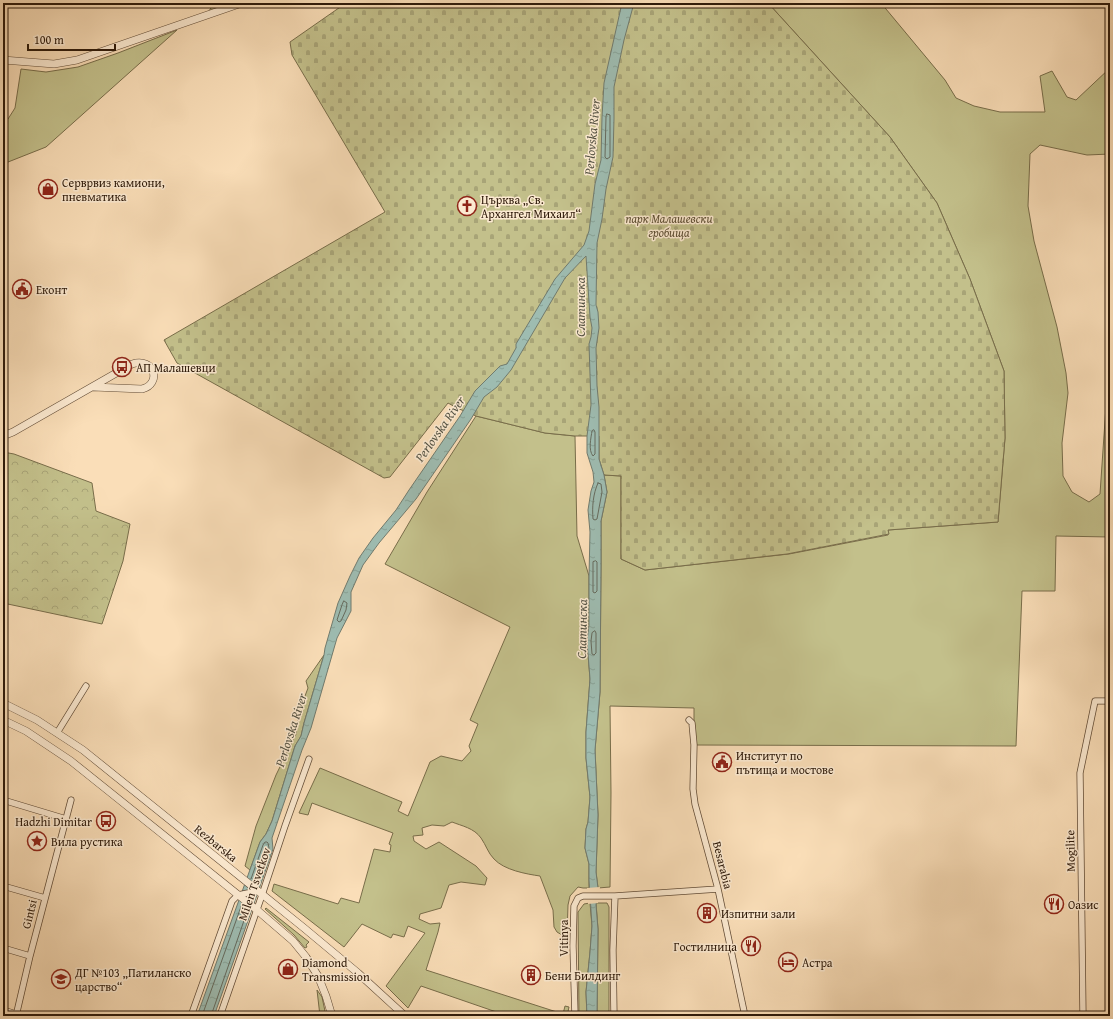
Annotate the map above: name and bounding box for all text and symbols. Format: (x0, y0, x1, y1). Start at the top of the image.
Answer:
scale bar (28, 26, 115, 52)
text: 100 m (34, 31, 64, 48)
water label: Perlovska River (579, 97, 605, 177)
place label: Серврвиз камиони, пневматика (62, 174, 165, 205)
shop icon: Серврвиз камиони, пневматика (37, 178, 59, 200)
place label: Църква „Св. Архангел Михаил“ (481, 191, 581, 222)
church icon: Църква „Св. Архангел Михаил“ (456, 195, 478, 217)
park label: парк Малашевски гробища (625, 210, 713, 241)
water label: Слатинска (571, 277, 590, 337)
public building icon: Еконт (11, 278, 33, 300)
place label: Еконт (36, 281, 67, 298)
bus stop icon: АП Малашевци (111, 356, 133, 378)
place label: АП Малашевци (136, 359, 216, 376)
water label: Perlovska River (410, 391, 470, 467)
water label: Слатинска (572, 599, 592, 659)
water label: Perlovska River (270, 690, 312, 770)
place label: Институт по пътища и мостове (736, 747, 834, 778)
public building icon: Институт по пътища и мостове (711, 751, 733, 773)
bus stop icon: Hadzhi Dimitar (95, 810, 117, 832)
place label: Hadzhi Dimitar (15, 813, 92, 830)
street label: Rezbarska (191, 820, 241, 866)
place icon: Вила рустика (26, 830, 48, 852)
street label: Mogilite (1061, 830, 1079, 872)
place label: Вила рустика (51, 833, 123, 850)
street label: Besarabia (709, 839, 737, 891)
street label: Milen Tsvetkov (234, 845, 274, 923)
restaurant icon: Оазис (1043, 893, 1065, 915)
place label: Оазис (1068, 896, 1099, 913)
street label: Gintsi (17, 897, 41, 930)
building icon: Изпитни зали (696, 902, 718, 924)
place label: Изпитни зали (721, 905, 795, 922)
street label: Vitinya (555, 919, 572, 957)
restaurant icon: Гостилница (740, 935, 762, 957)
place label: Гостилница (674, 938, 737, 955)
hotel icon: Астра (777, 951, 799, 973)
place label: Diamond Transmission (302, 954, 370, 985)
place label: Астра (802, 954, 833, 971)
shop icon: Diamond Transmission (277, 958, 299, 980)
place label: ДГ №103 „Патиланско царство“ (74, 964, 191, 995)
building icon: Бени Билдинг (520, 964, 542, 986)
place label: Бени Билдинг (545, 967, 620, 984)
school or university icon: ДГ №103 „Патиланско царство“ (50, 968, 72, 990)

